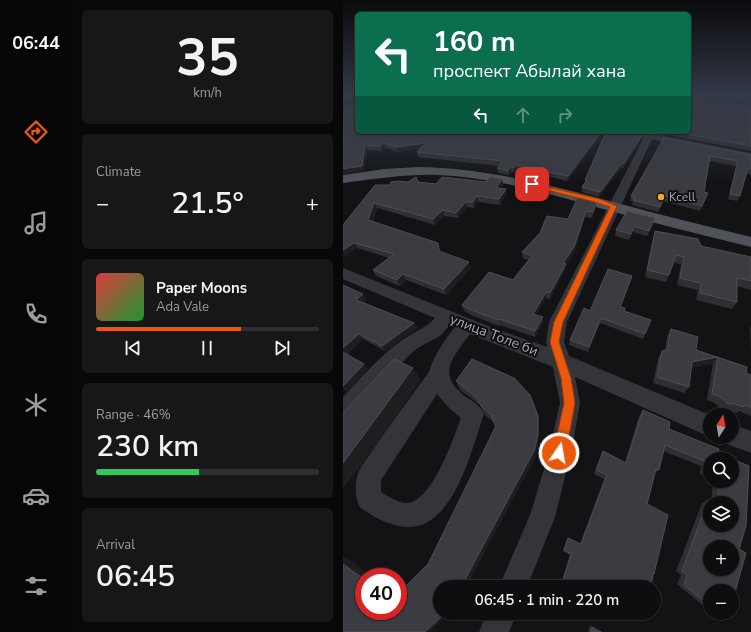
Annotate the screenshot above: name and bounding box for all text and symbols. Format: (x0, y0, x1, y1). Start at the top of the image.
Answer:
text: 35 (176, 22, 239, 93)
text: 160 m (433, 23, 516, 61)
icon: left (367, 28, 419, 80)
text: 06:44 (12, 31, 60, 55)
text: проспект Абылай хана (433, 59, 626, 83)
text: km/h (193, 84, 222, 102)
icon: left (470, 104, 492, 126)
icon: ahead (512, 104, 534, 126)
icon: right (554, 104, 576, 126)
icon: directions (22, 118, 50, 146)
text: Climate (96, 163, 141, 181)
pin (515, 167, 549, 201)
icon: arrive (521, 173, 543, 195)
text: 21.5° (171, 183, 244, 224)
text: − (96, 189, 109, 219)
text: + (306, 189, 319, 219)
place label: Kcell (669, 189, 696, 205)
marker: Kcell (656, 192, 666, 202)
icon: music (22, 209, 50, 237)
text: Paper Moons (156, 278, 247, 298)
text: Ada Vale (156, 298, 209, 316)
icon: phone (22, 300, 50, 328)
street label: улица Толе би (447, 309, 541, 361)
icon: previous (122, 337, 144, 359)
icon: pause (196, 337, 218, 359)
icon: next (271, 337, 293, 359)
icon: climate (22, 391, 50, 419)
text: Range · 46% (96, 406, 171, 424)
north arrow (703, 408, 739, 444)
map controls (703, 408, 739, 620)
text: 230 km (96, 426, 199, 467)
position arrow (538, 432, 580, 474)
button: search (703, 452, 739, 488)
icon: car (22, 482, 50, 510)
button: layers (703, 496, 739, 532)
text: Arrival (96, 536, 135, 554)
button: + (703, 540, 739, 576)
text: 06:45 (96, 556, 175, 597)
speed limit sign: 40 (355, 568, 407, 620)
icon: filters (22, 572, 50, 600)
button: − (703, 584, 739, 620)
text: 06:45 · 1 min · 220 m (475, 590, 619, 610)

